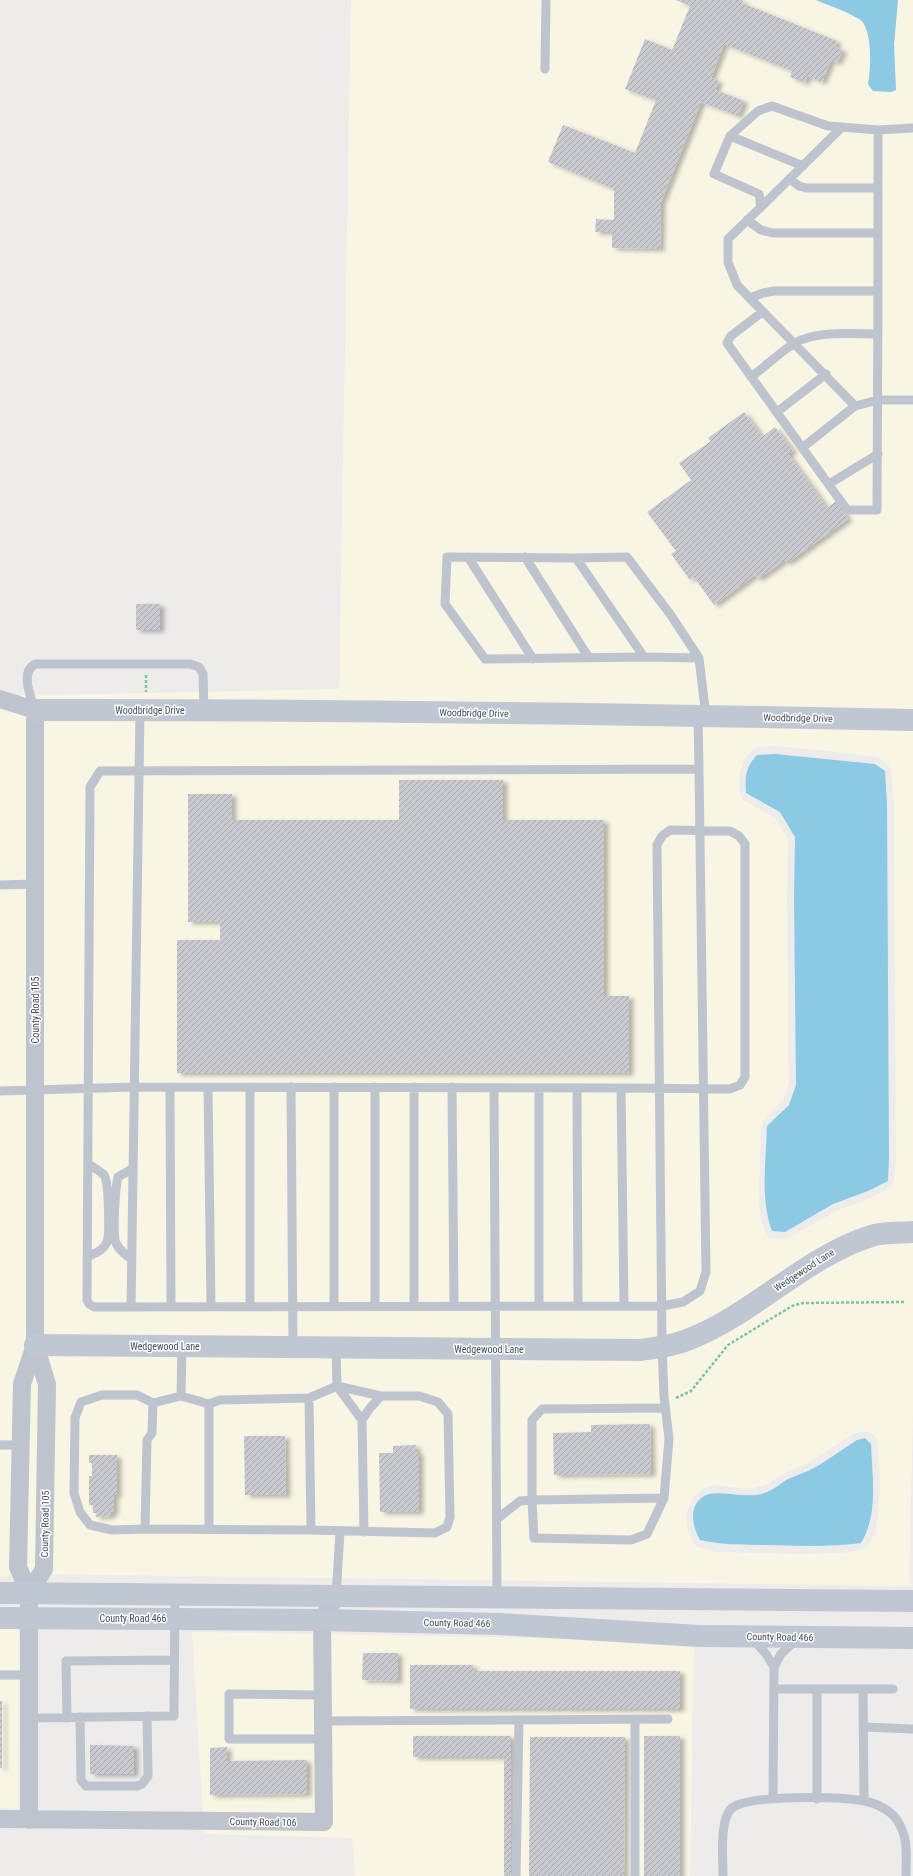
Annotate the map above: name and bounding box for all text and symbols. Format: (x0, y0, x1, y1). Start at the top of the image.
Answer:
street label: Woodbridge Drive (115, 705, 185, 716)
street label: Woodbridge Drive (439, 707, 509, 719)
street label: Woodbridge Drive (763, 712, 833, 724)
street label: County Road 105 (30, 976, 41, 1043)
street label: Wedgewood Lane (772, 1246, 836, 1294)
street label: Wedgewood Lane (130, 1341, 200, 1352)
street label: Wedgewood Lane (454, 1344, 524, 1355)
street label: County Road 105 (39, 1490, 51, 1558)
street label: County Road 466 (100, 1613, 167, 1624)
street label: County Road 466 (423, 1617, 491, 1629)
street label: County Road 466 (746, 1631, 814, 1643)
street label: County Road 106 (229, 1816, 297, 1828)

